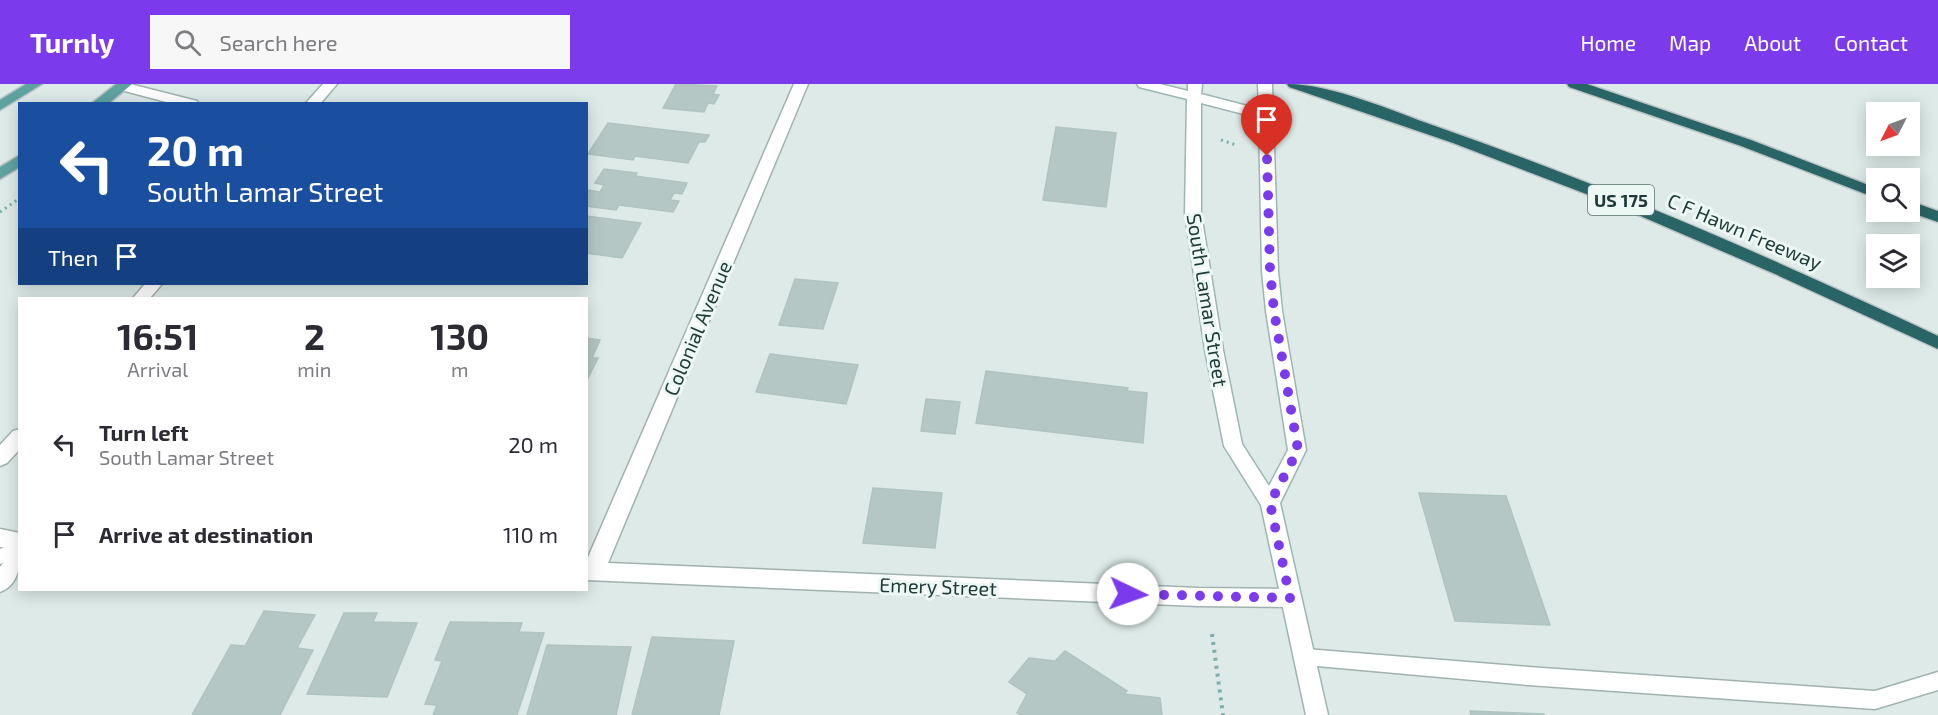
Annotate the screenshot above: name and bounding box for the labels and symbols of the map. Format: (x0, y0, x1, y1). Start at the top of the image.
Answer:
pin (1241, 94, 1292, 156)
north arrow (1866, 102, 1920, 156)
road number: US 175 (1588, 185, 1654, 215)
street label: C F Hawn Freeway (1664, 188, 1826, 275)
street label: South Lamar Street (1182, 212, 1234, 389)
street label: Colonial Avenue (658, 257, 736, 399)
position arrow (1096, 562, 1160, 626)
street label: Emery Street (879, 572, 998, 600)

